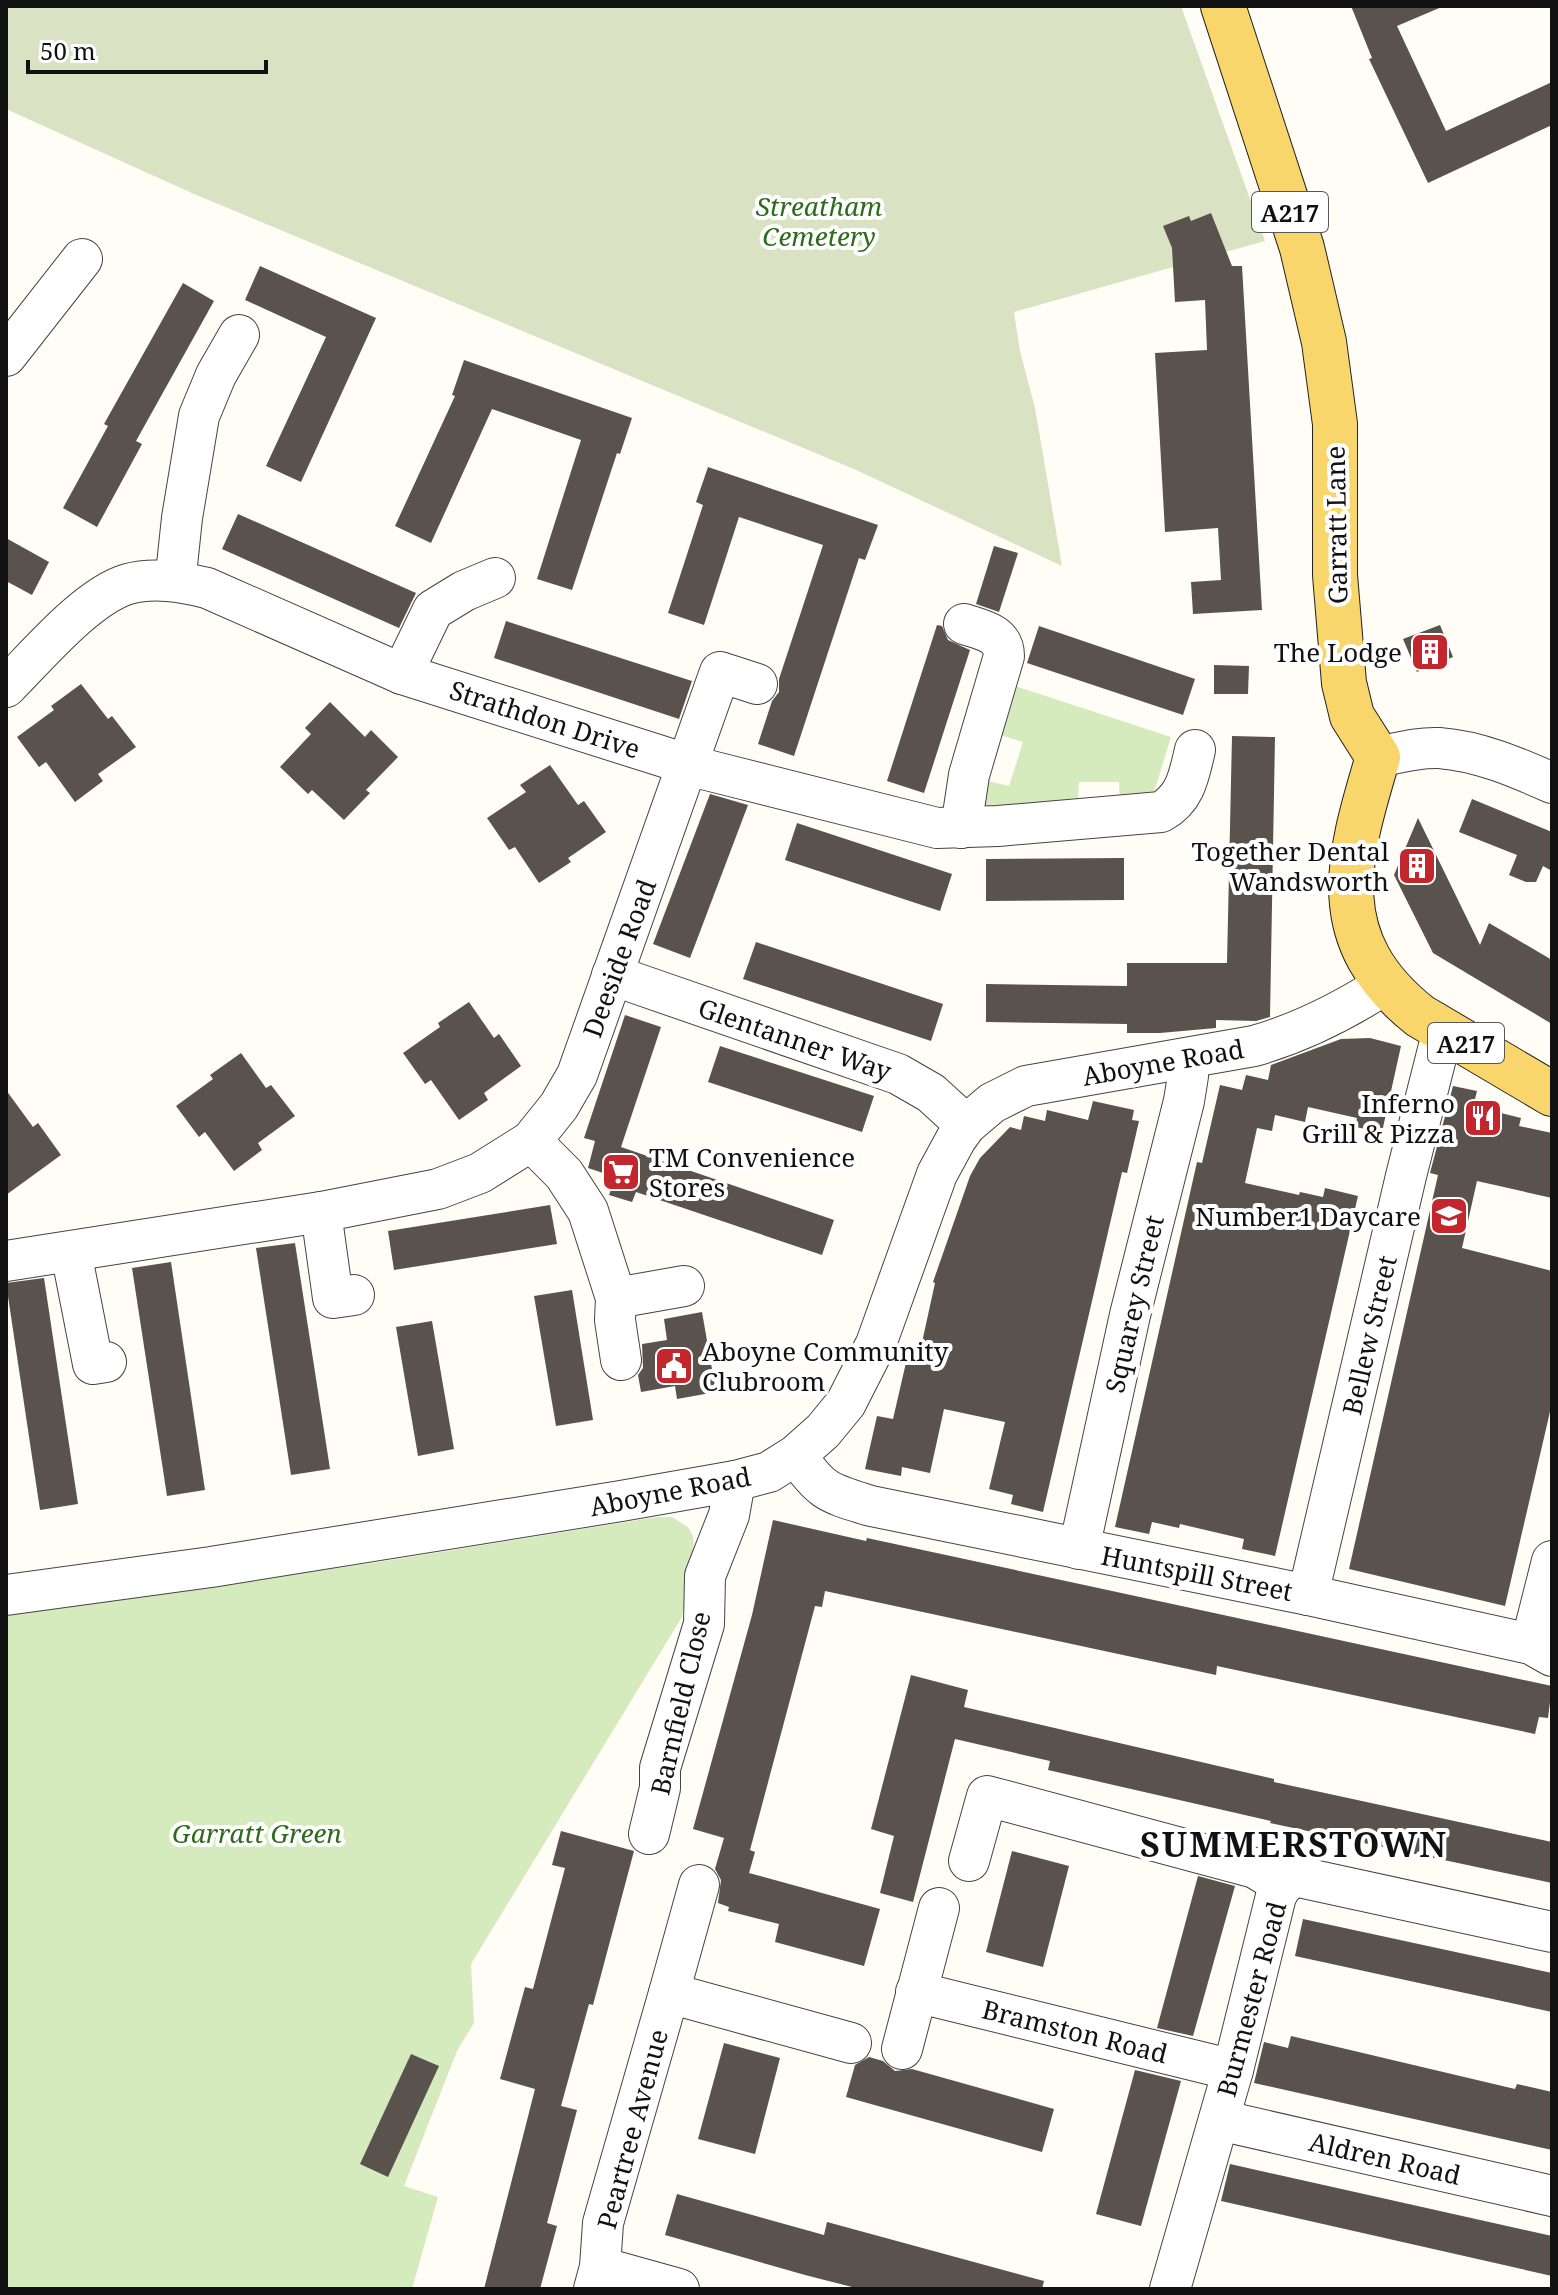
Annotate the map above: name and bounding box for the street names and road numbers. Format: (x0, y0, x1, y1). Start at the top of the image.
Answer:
road number: A217 (1252, 192, 1328, 232)
street label: Garratt Lane (1317, 445, 1355, 605)
street label: Strathdon Drive (445, 671, 645, 767)
street label: Deeside Road (574, 874, 664, 1042)
street label: Glentanner Way (694, 989, 897, 1089)
road number: A217 (1428, 1023, 1504, 1063)
street label: Aboyne Road (1079, 1030, 1247, 1094)
street label: Squarey Street (1096, 1212, 1172, 1396)
street label: Bellew Street (1333, 1252, 1405, 1418)
street label: Aboyne Road (586, 1458, 754, 1524)
street label: Huntspill Street (1098, 1537, 1296, 1609)
street label: Barnfield Close (641, 1608, 719, 1798)
street label: Burmester Road (1208, 1897, 1294, 2101)
street label: Bramston Road (978, 1991, 1172, 2071)
street label: Peartree Avenue (588, 2025, 676, 2233)
street label: Aldren Road (1306, 2123, 1464, 2193)

